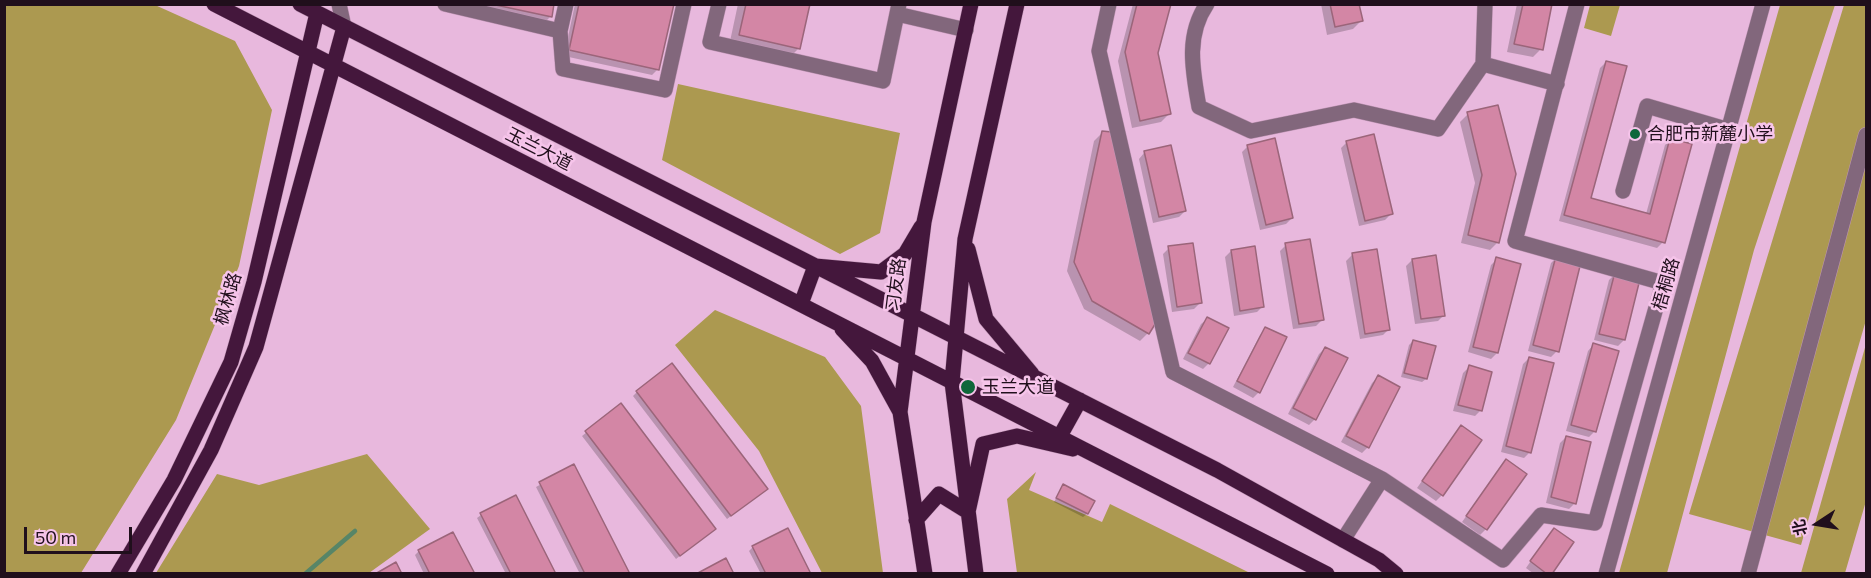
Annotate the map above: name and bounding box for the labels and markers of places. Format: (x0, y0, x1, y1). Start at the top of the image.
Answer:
place label: 合肥市新麓小学 (1647, 123, 1773, 145)
marker: 合肥市新麓小学 (1628, 127, 1642, 141)
place label: 玉兰大道 (982, 376, 1054, 398)
marker: 玉兰大道 (959, 378, 977, 396)

